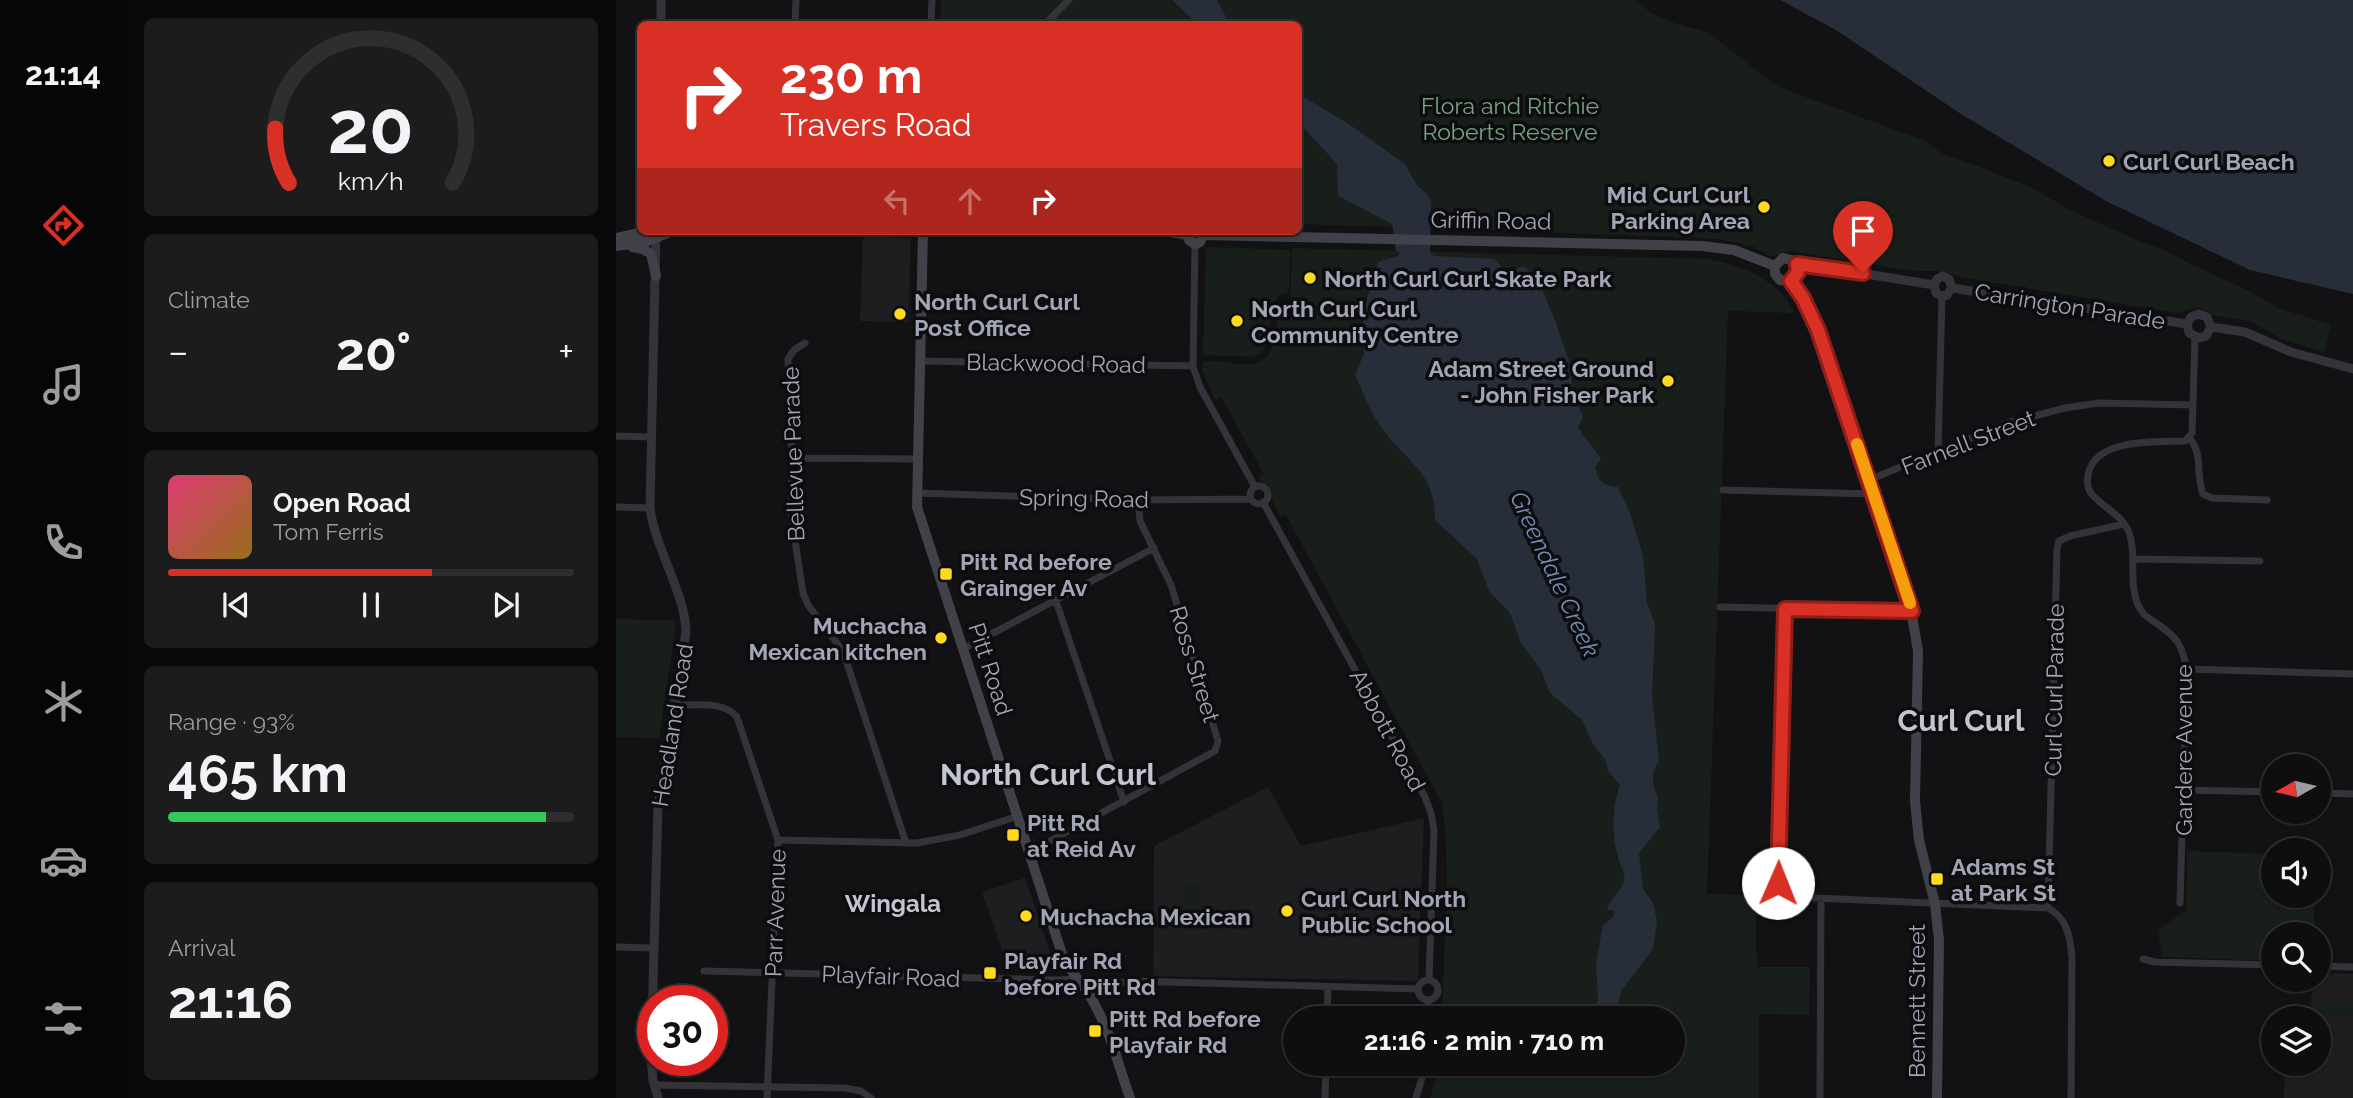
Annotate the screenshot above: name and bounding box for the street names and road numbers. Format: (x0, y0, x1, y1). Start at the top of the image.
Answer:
street label: Griffin Road (1430, 205, 1552, 235)
street label: Carrington Parade (1973, 278, 2167, 334)
street label: Blackwood Road (966, 348, 1146, 378)
street label: Bellevue Parade (776, 366, 810, 542)
street label: Farnell Street (1897, 404, 2039, 480)
street label: Spring Road (1019, 483, 1149, 513)
street label: Ross Street (1165, 603, 1226, 726)
street label: Curl Curl Parade (2039, 603, 2069, 777)
street label: Pitt Road (963, 619, 1019, 719)
street label: Headland Road (646, 642, 698, 808)
street label: Gardere Avenue (2170, 664, 2197, 836)
street label: Abbott Road (1345, 665, 1431, 795)
street label: Parr Avenue (759, 848, 791, 978)
street label: Bennett Street (1903, 924, 1930, 1078)
street label: Playfair Road (821, 960, 961, 992)

